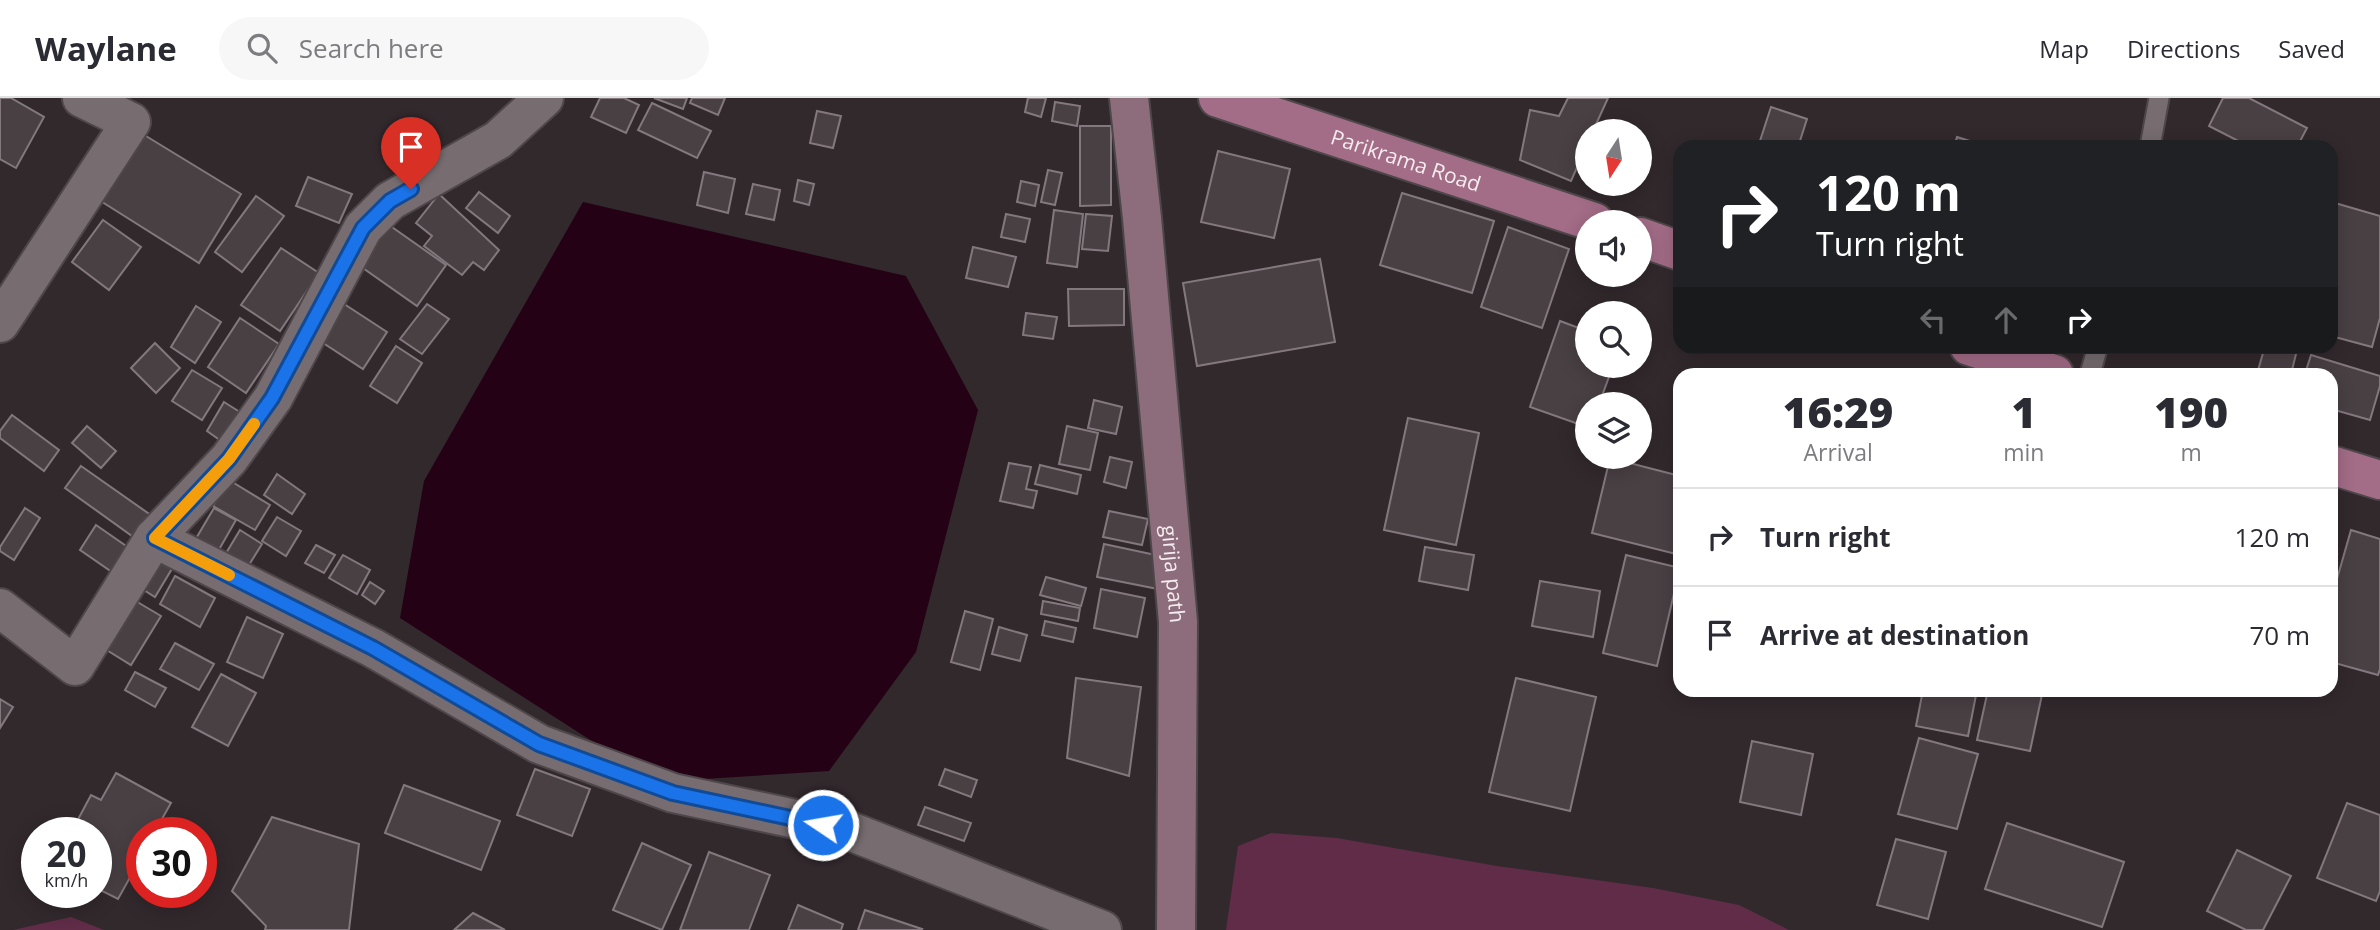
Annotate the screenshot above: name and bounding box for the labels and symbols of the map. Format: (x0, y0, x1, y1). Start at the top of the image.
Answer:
pin (381, 117, 441, 189)
north arrow (1575, 119, 1652, 196)
street label: Parikrama Road (1327, 122, 1485, 198)
street label: girija path (1155, 524, 1192, 624)
position arrow (786, 788, 860, 862)
speed limit sign: 30 (126, 817, 217, 908)

